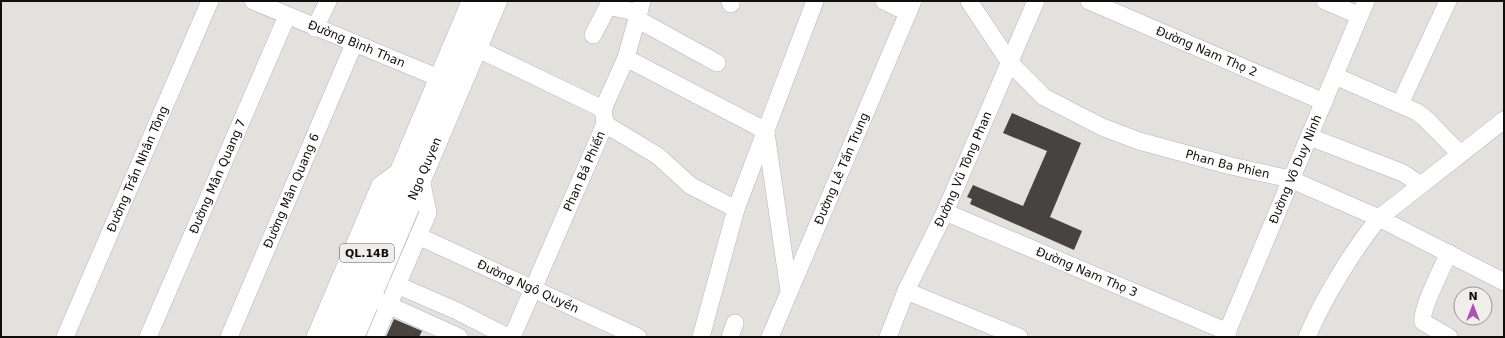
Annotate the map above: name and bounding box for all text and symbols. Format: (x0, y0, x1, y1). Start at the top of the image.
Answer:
street label: Đường Bình Than (306, 18, 407, 70)
street label: Đường Nam Thọ 2 (1154, 24, 1259, 79)
street label: Đường Trần Nhân Tông (104, 104, 171, 234)
street label: Đường Vũ Tông Phan (932, 109, 995, 229)
street label: Đường Lê Tấn Trung (812, 110, 872, 227)
street label: Đường Võ Duy Ninh (1266, 112, 1325, 226)
street label: Đường Mân Quang 7 (187, 117, 249, 236)
street label: Phan Bá Phiến (561, 129, 608, 213)
street label: Đường Mân Quang 6 (261, 131, 322, 250)
street label: Ngo Quyen (405, 135, 444, 202)
street label: Phan Ba Phien (1184, 147, 1271, 181)
road number: QL.14B (340, 244, 394, 262)
street label: Đường Nam Thọ 3 (1034, 244, 1140, 300)
street label: Đường Ngô Quyền (475, 257, 581, 316)
north arrow (1453, 286, 1493, 326)
text: N (1468, 290, 1478, 303)

